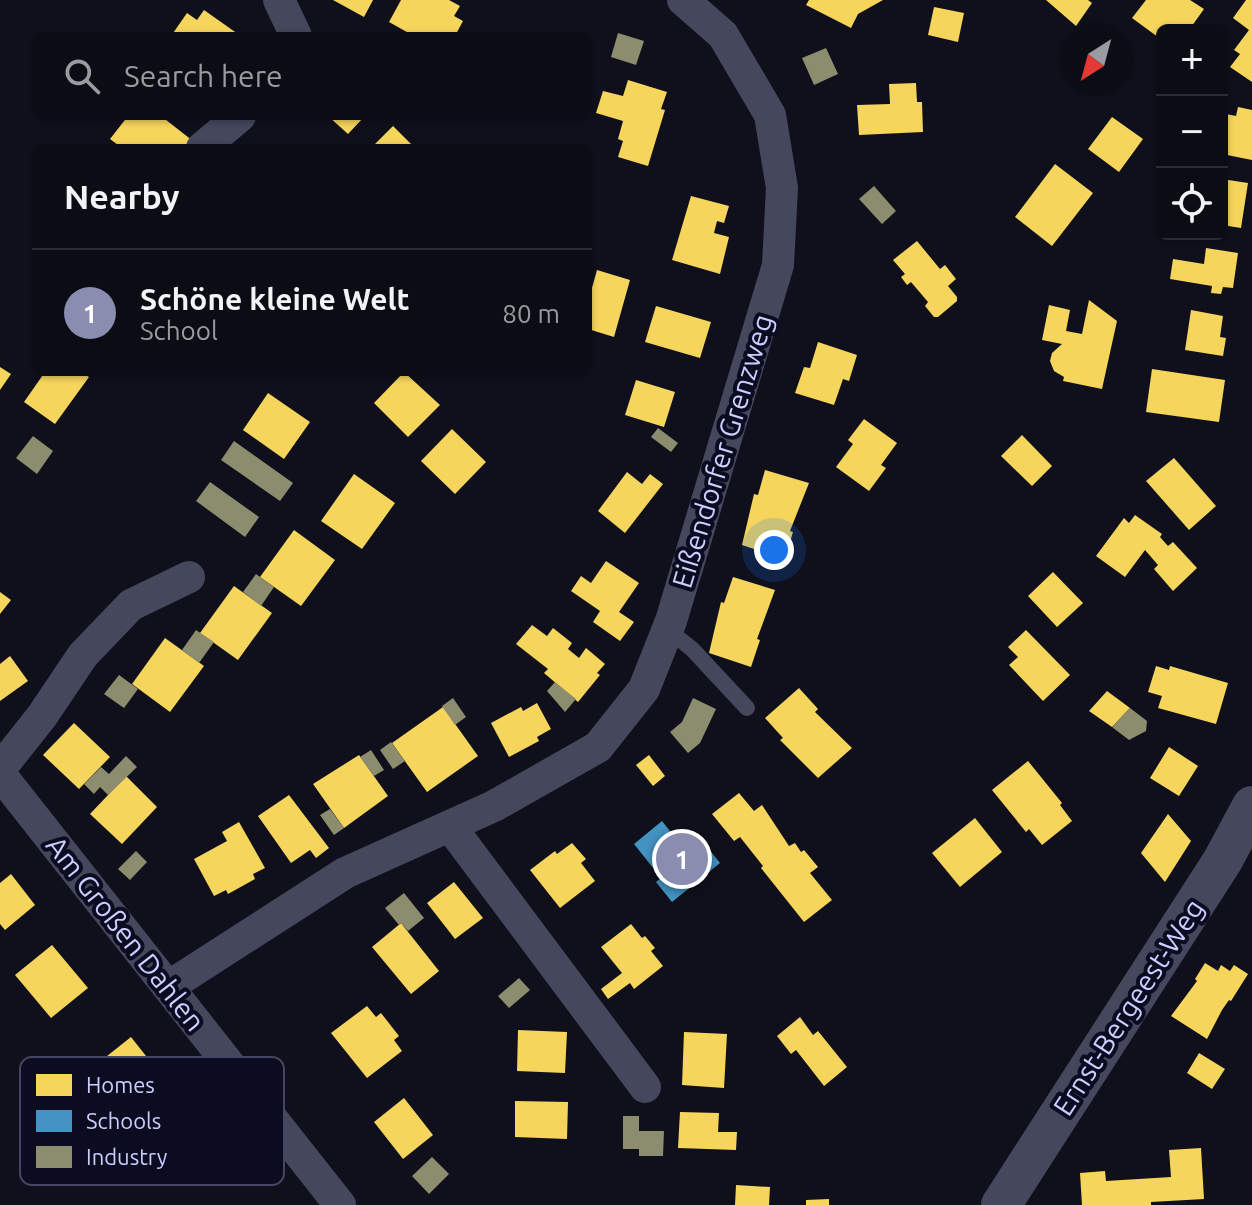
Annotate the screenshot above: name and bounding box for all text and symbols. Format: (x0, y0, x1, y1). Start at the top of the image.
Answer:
north arrow (1060, 24, 1132, 96)
map controls (1156, 24, 1228, 240)
button: + (1156, 24, 1228, 96)
search box (32, 32, 592, 120)
icon: search (60, 54, 104, 98)
text: Search here (124, 59, 283, 93)
button: − (1156, 96, 1228, 168)
button: locate (1156, 168, 1228, 240)
text: Nearby (64, 177, 179, 215)
text: Schöne kleine Welt (140, 282, 410, 316)
text: 1 (83, 299, 97, 328)
text: 80 m (502, 299, 560, 328)
street label: Eißendorfer Grenzweg (666, 311, 778, 591)
text: School (140, 316, 218, 345)
your location (754, 530, 794, 570)
pin: 1 (656, 829, 708, 889)
street label: Am Großen Dahlen (41, 830, 211, 1036)
street label: Ernst-Bergeest-Weg (1047, 893, 1209, 1121)
legend (20, 1057, 284, 1185)
text: Homes (86, 1072, 155, 1097)
text: Schools (86, 1108, 161, 1133)
text: Industry (86, 1144, 168, 1169)

